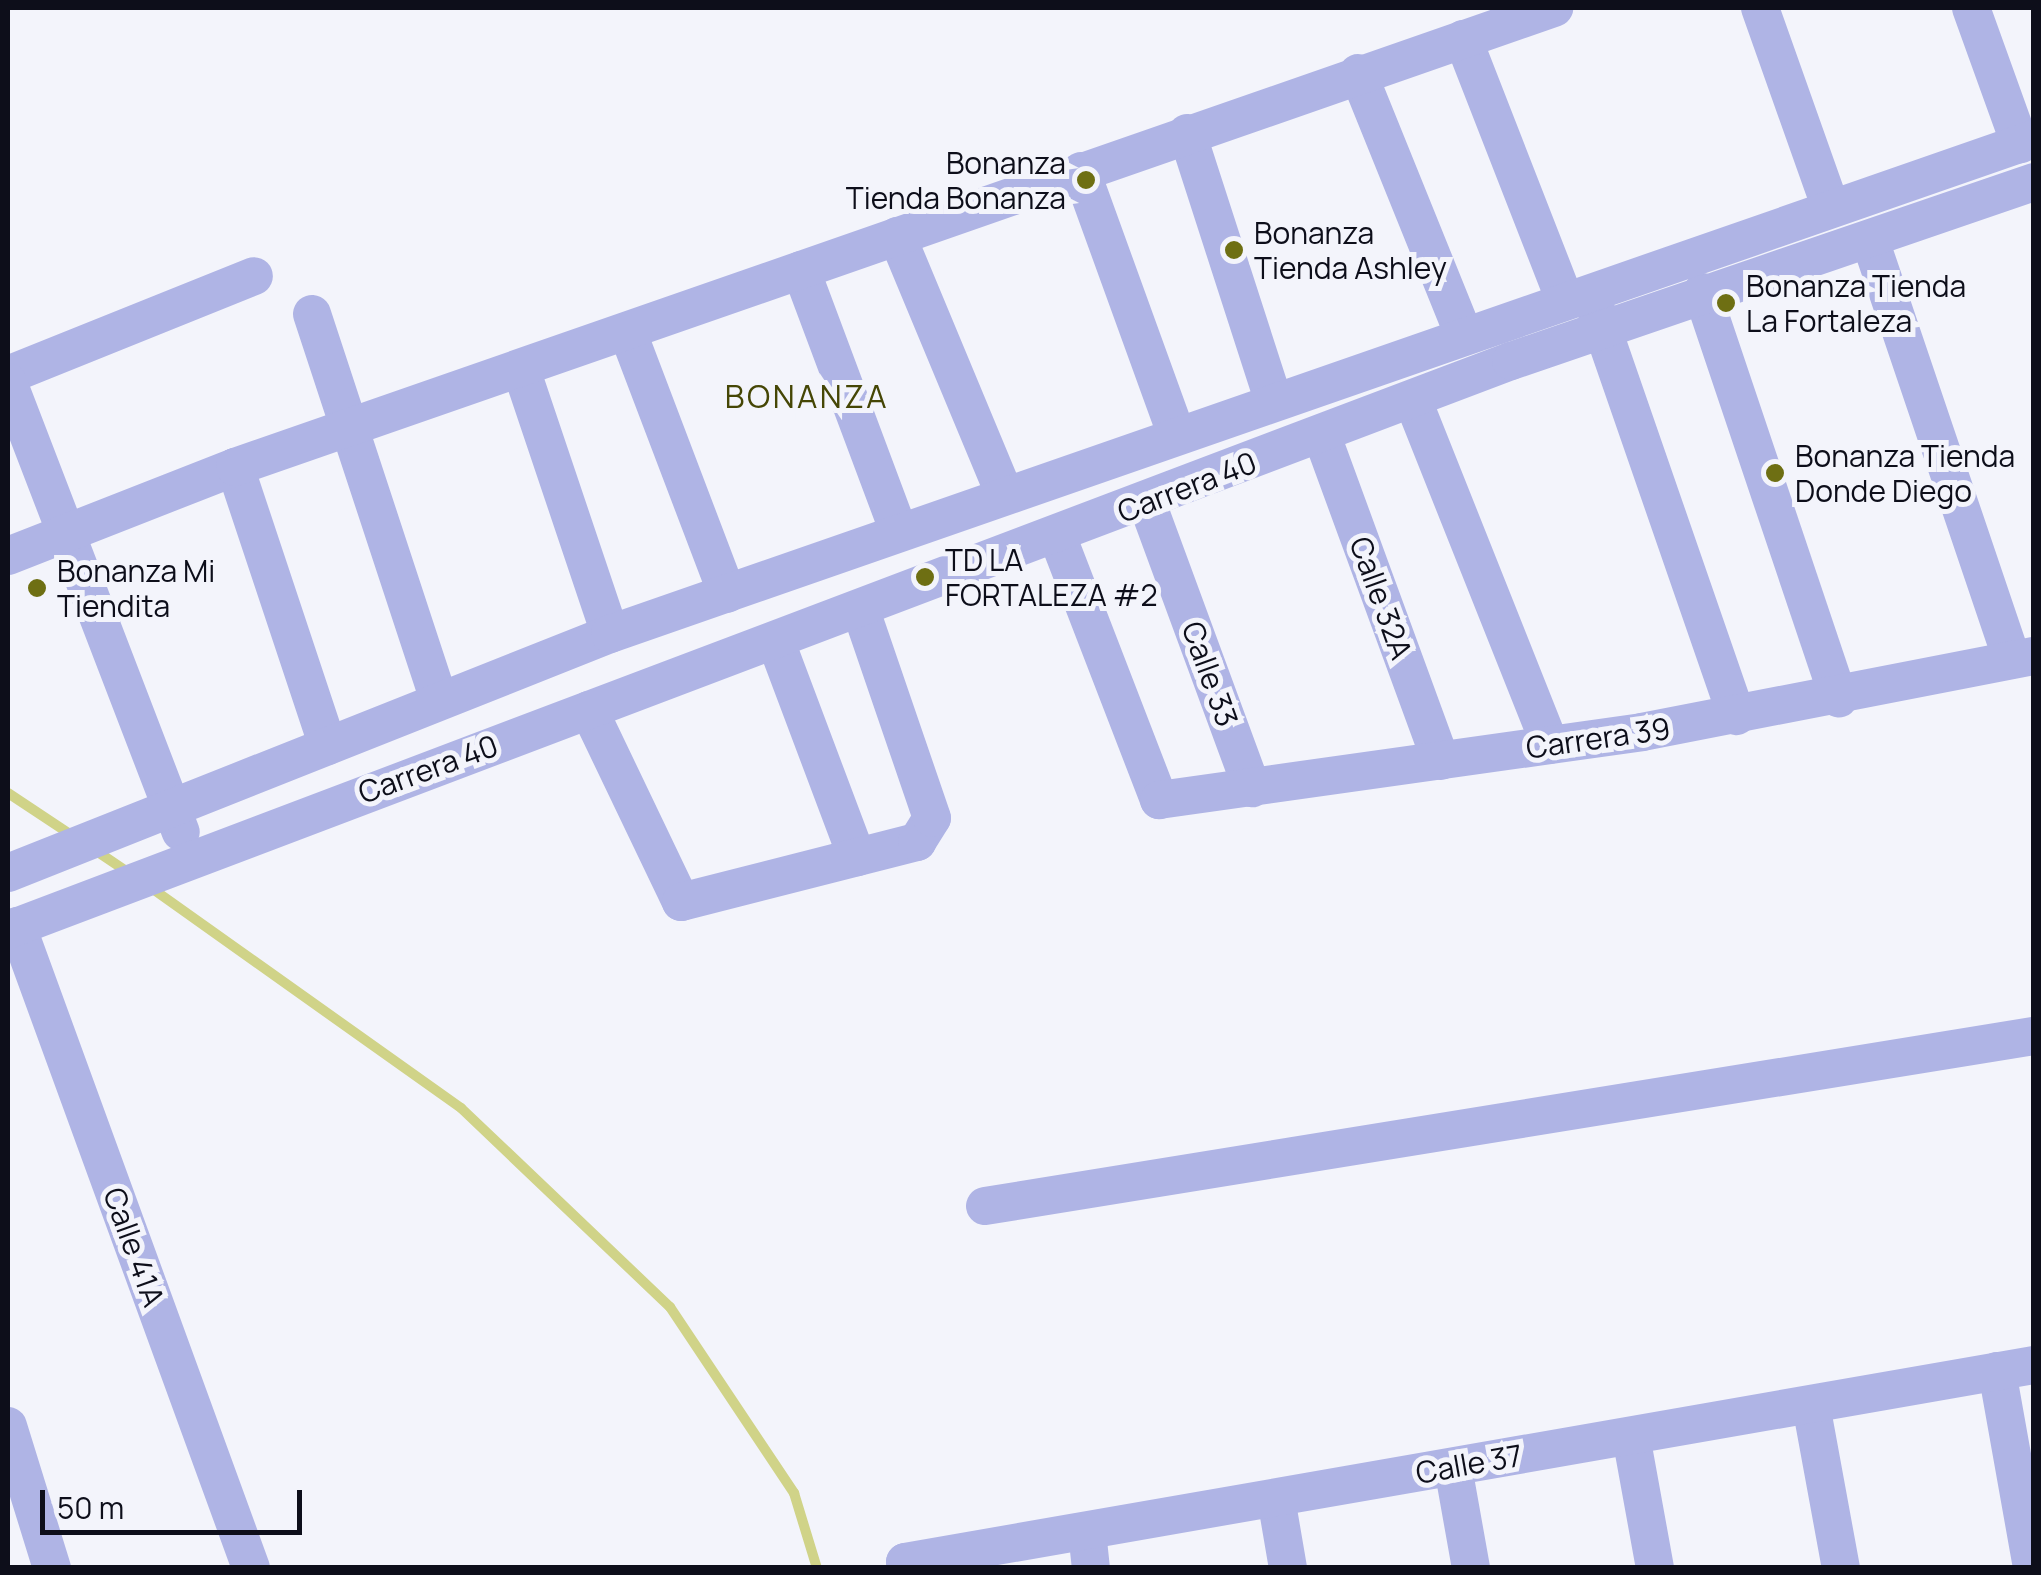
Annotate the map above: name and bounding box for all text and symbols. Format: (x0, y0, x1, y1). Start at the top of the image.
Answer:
place label: Bonanza Tienda Bonanza (846, 145, 1066, 216)
marker: Bonanza Tienda Bonanza (1075, 169, 1097, 191)
place label: Bonanza Tienda Ashley (1254, 215, 1447, 286)
marker: Bonanza Tienda Ashley (1223, 239, 1245, 261)
place label: Bonanza Tienda La Fortaleza (1746, 268, 1966, 338)
marker: Bonanza Tienda La Fortaleza (1715, 292, 1737, 314)
district label: BONANZA (725, 377, 889, 415)
place label: Bonanza Tienda Donde Diego (1795, 438, 2015, 508)
street label: Carrera 40 (1112, 444, 1262, 530)
marker: Bonanza Tienda Donde Diego (1764, 462, 1786, 484)
street label: Calle 32A (1342, 532, 1420, 664)
place label: TD LA FORTALEZA #2 (945, 542, 1158, 612)
place label: Bonanza Mi Tiendita (57, 553, 215, 624)
marker: TD LA FORTALEZA #2 (914, 566, 936, 588)
marker: Bonanza Mi Tiendita (26, 577, 48, 599)
street label: Calle 33 (1174, 617, 1246, 731)
street label: Carrera 39 (1524, 710, 1672, 766)
street label: Carrera 40 (353, 727, 503, 811)
street label: Calle 41A (96, 1183, 172, 1311)
street label: Calle 37 (1413, 1437, 1525, 1491)
scale bar (45, 1470, 308, 1532)
text: 50 m (57, 1487, 124, 1528)

